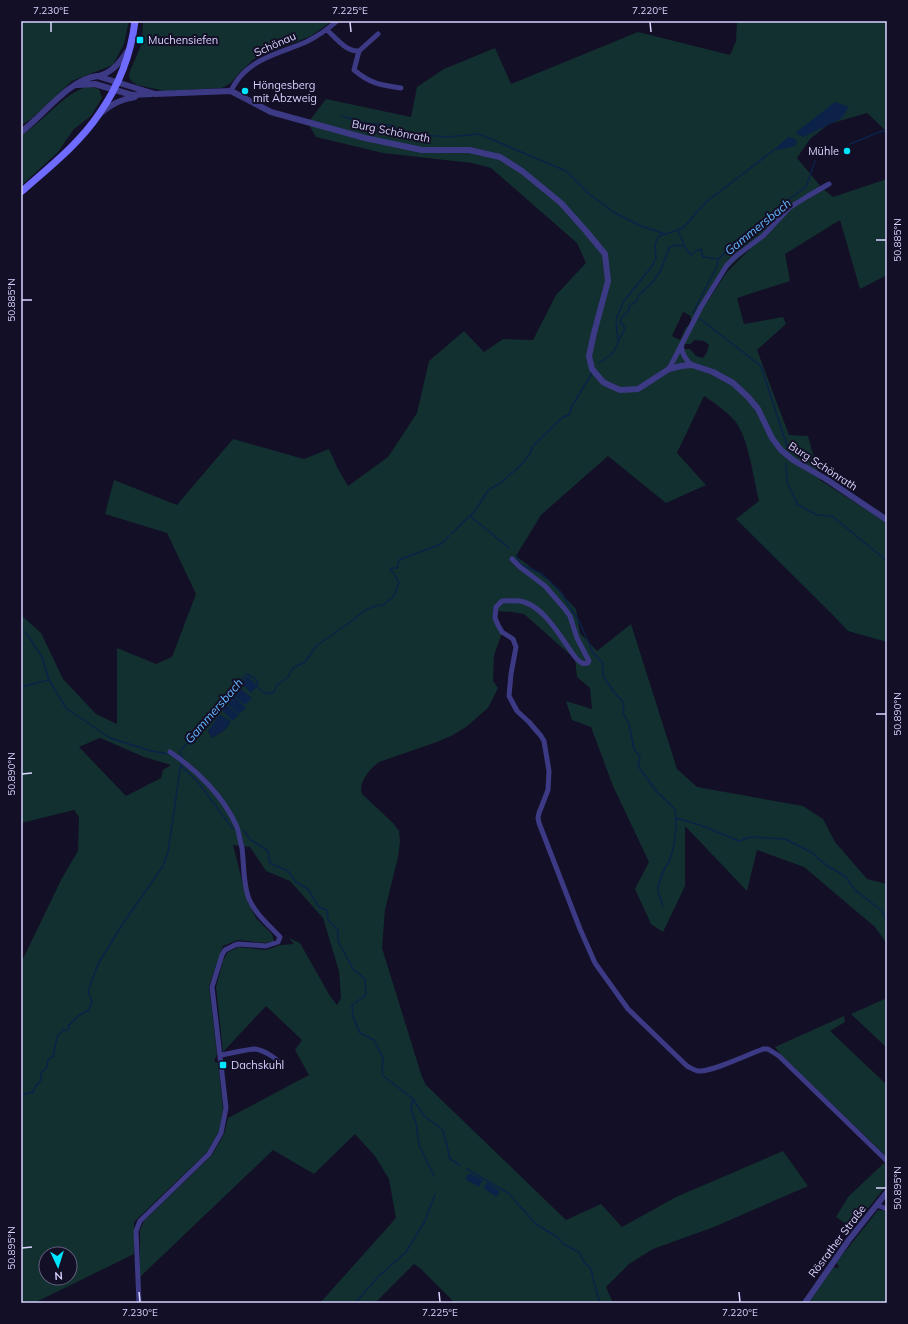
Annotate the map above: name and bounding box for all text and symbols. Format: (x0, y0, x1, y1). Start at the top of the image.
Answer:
text: 7.230°E (33, 4, 69, 17)
text: 7.225°E (332, 4, 368, 17)
text: 7.220°E (632, 4, 668, 17)
street label: Schönau (252, 29, 298, 59)
place label: Muchensiefen (148, 33, 218, 47)
marker: Muchensiefen (135, 35, 145, 45)
place label: Höngesberg mit Abzweig (253, 78, 317, 105)
marker: Höngesberg mit Abzweig (240, 86, 250, 96)
street label: Burg Schönrath (351, 117, 431, 145)
place label: Mühle (808, 144, 839, 158)
marker: Mühle (842, 146, 852, 156)
water label: Gammersbach (721, 195, 794, 258)
text: 50.885°N (891, 218, 904, 262)
text: 50.885°N (5, 278, 18, 322)
street label: Burg Schönrath (786, 438, 860, 494)
water label: Gammersbach (181, 675, 246, 746)
text: 50.890°N (891, 692, 904, 736)
text: 50.890°N (5, 752, 18, 796)
place label: Dachskuhl (231, 1058, 284, 1072)
marker: Dachskuhl (218, 1060, 228, 1070)
text: 50.895°N (891, 1166, 904, 1210)
street label: Rösrather Straße (805, 1202, 869, 1280)
text: 50.895°N (5, 1226, 18, 1270)
north arrow (38, 1246, 78, 1286)
text: N (54, 1269, 63, 1283)
text: 7.230°E (122, 1306, 158, 1319)
text: 7.225°E (422, 1306, 458, 1319)
text: 7.220°E (722, 1306, 758, 1319)

